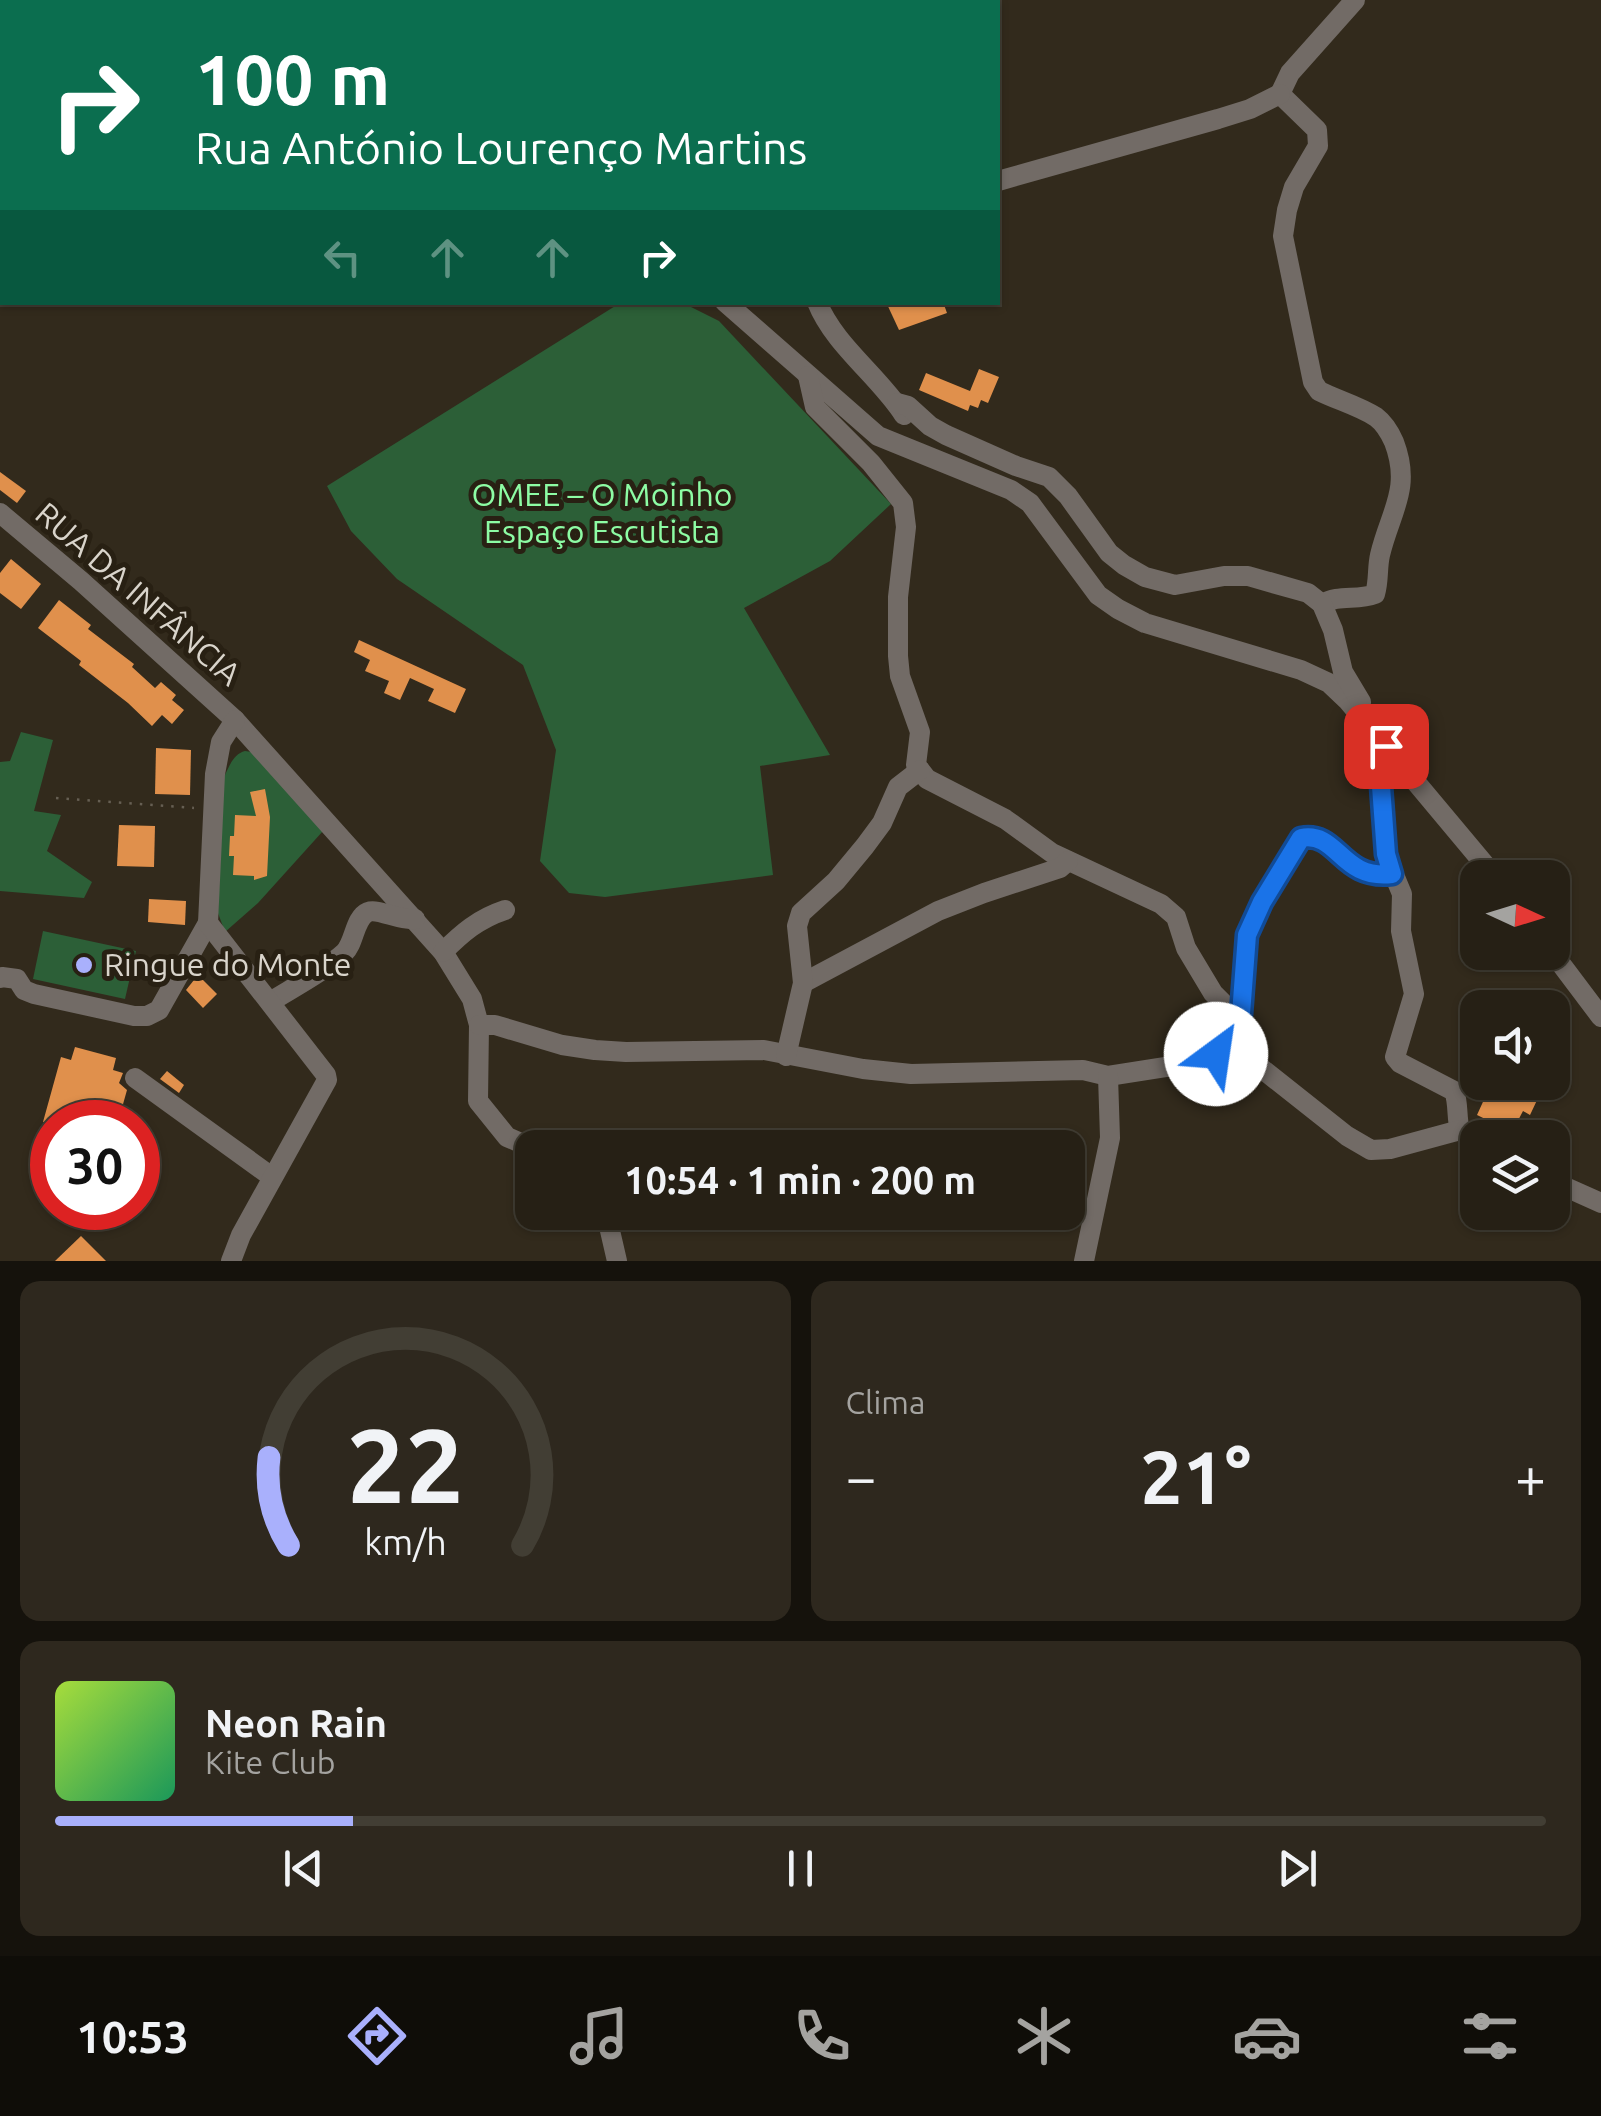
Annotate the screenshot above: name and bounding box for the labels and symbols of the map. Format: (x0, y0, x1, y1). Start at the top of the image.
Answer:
park label: OMEE – O Moinho Espaço Escutista (472, 476, 732, 549)
street label: RUA DA INFÂNCIA (29, 495, 248, 692)
pin (1344, 704, 1429, 789)
north arrow (1460, 860, 1570, 970)
place label: Ringue do Monte (104, 946, 351, 982)
marker: Ringue do Monte (73, 954, 95, 976)
position arrow (1164, 1002, 1268, 1106)
speed limit sign: 30 (30, 1100, 160, 1230)

